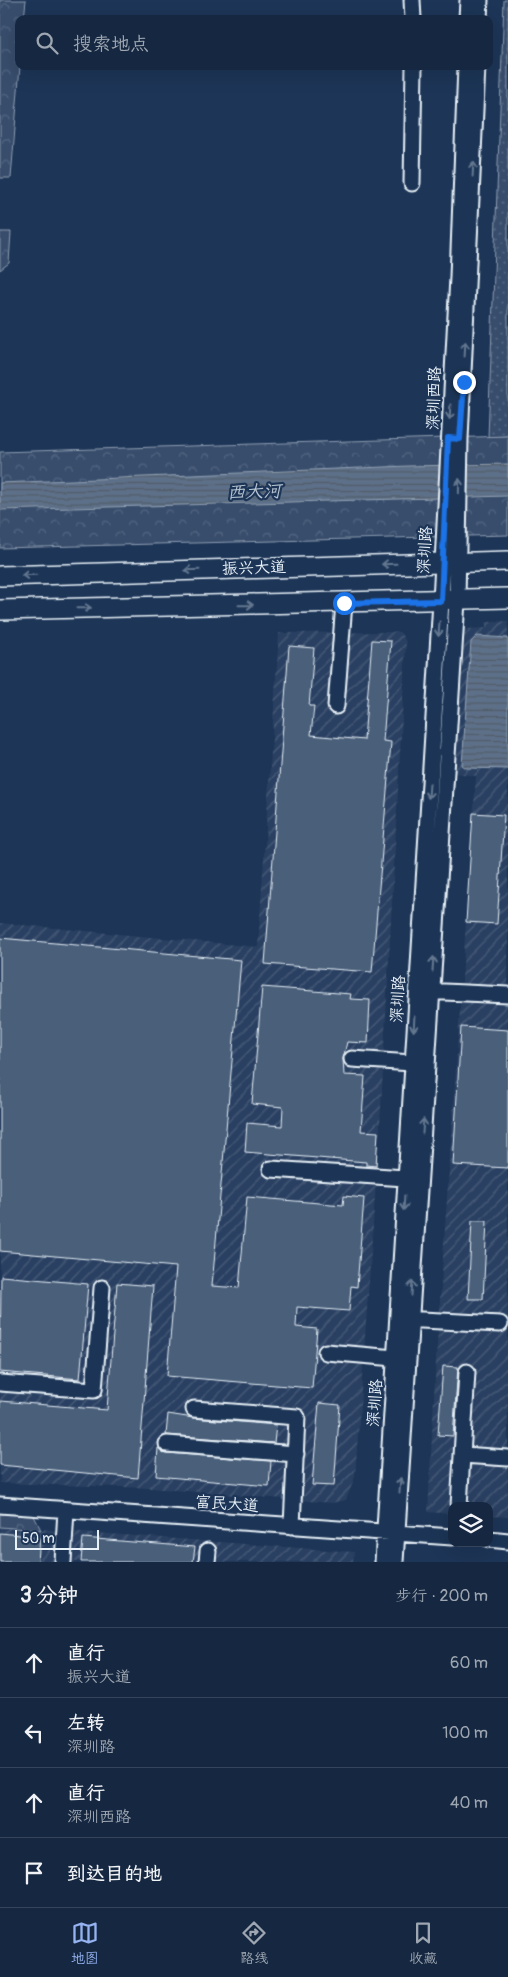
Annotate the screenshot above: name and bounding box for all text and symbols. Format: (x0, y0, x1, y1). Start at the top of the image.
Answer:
search box (15, 15, 493, 70)
icon: search (33, 29, 61, 57)
text: 搜索地点 (73, 32, 149, 56)
one-way arrow (469, 162, 478, 178)
one-way arrow (461, 342, 470, 358)
street label: 深圳西路 (423, 366, 445, 430)
route end (453, 371, 476, 394)
one-way arrow (445, 404, 454, 420)
one-way arrow (454, 478, 464, 494)
water label: 西大河 (227, 479, 284, 504)
street label: 深圳路 (414, 526, 436, 574)
street label: 振兴大道 (222, 557, 286, 579)
one-way arrow (382, 559, 398, 569)
one-way arrow (184, 565, 200, 575)
one-way arrow (22, 570, 38, 580)
route start (333, 592, 356, 615)
one-way arrow (238, 600, 254, 610)
one-way arrow (75, 604, 91, 613)
one-way arrow (434, 621, 443, 637)
one-way arrow (424, 783, 433, 799)
one-way arrow (429, 956, 438, 972)
street label: 深圳路 (387, 975, 409, 1023)
one-way arrow (410, 1015, 419, 1031)
one-way arrow (418, 1118, 427, 1134)
one-way arrow (400, 1195, 409, 1211)
one-way arrow (408, 1280, 417, 1296)
street label: 深圳路 (363, 1378, 387, 1428)
one-way arrow (395, 1477, 404, 1493)
street label: 富民大道 (194, 1492, 260, 1516)
map controls (448, 1502, 493, 1547)
button: layers (448, 1502, 493, 1547)
scale bar (15, 1527, 99, 1550)
text: 50 m (22, 1530, 55, 1547)
text: 3 分钟 (20, 1582, 78, 1609)
text: 步行 · 200 m (395, 1586, 488, 1606)
text: 直行 (67, 1641, 105, 1665)
icon: ahead (20, 1649, 48, 1677)
text: 60 m (450, 1653, 488, 1673)
text: 振兴大道 (67, 1667, 131, 1687)
text: 左转 (67, 1711, 105, 1735)
icon: left (20, 1719, 48, 1747)
text: 100 m (442, 1723, 488, 1743)
text: 深圳路 (67, 1737, 115, 1757)
text: 直行 (67, 1781, 105, 1805)
icon: ahead (20, 1789, 48, 1817)
text: 40 m (450, 1793, 488, 1813)
text: 深圳西路 (67, 1807, 131, 1827)
icon: arrive (20, 1859, 48, 1887)
text: 到达目的地 (67, 1862, 162, 1886)
tab: 地图 (71, 1919, 99, 1967)
tab: 路线 (240, 1919, 268, 1967)
tab: 收藏 (409, 1919, 437, 1967)

